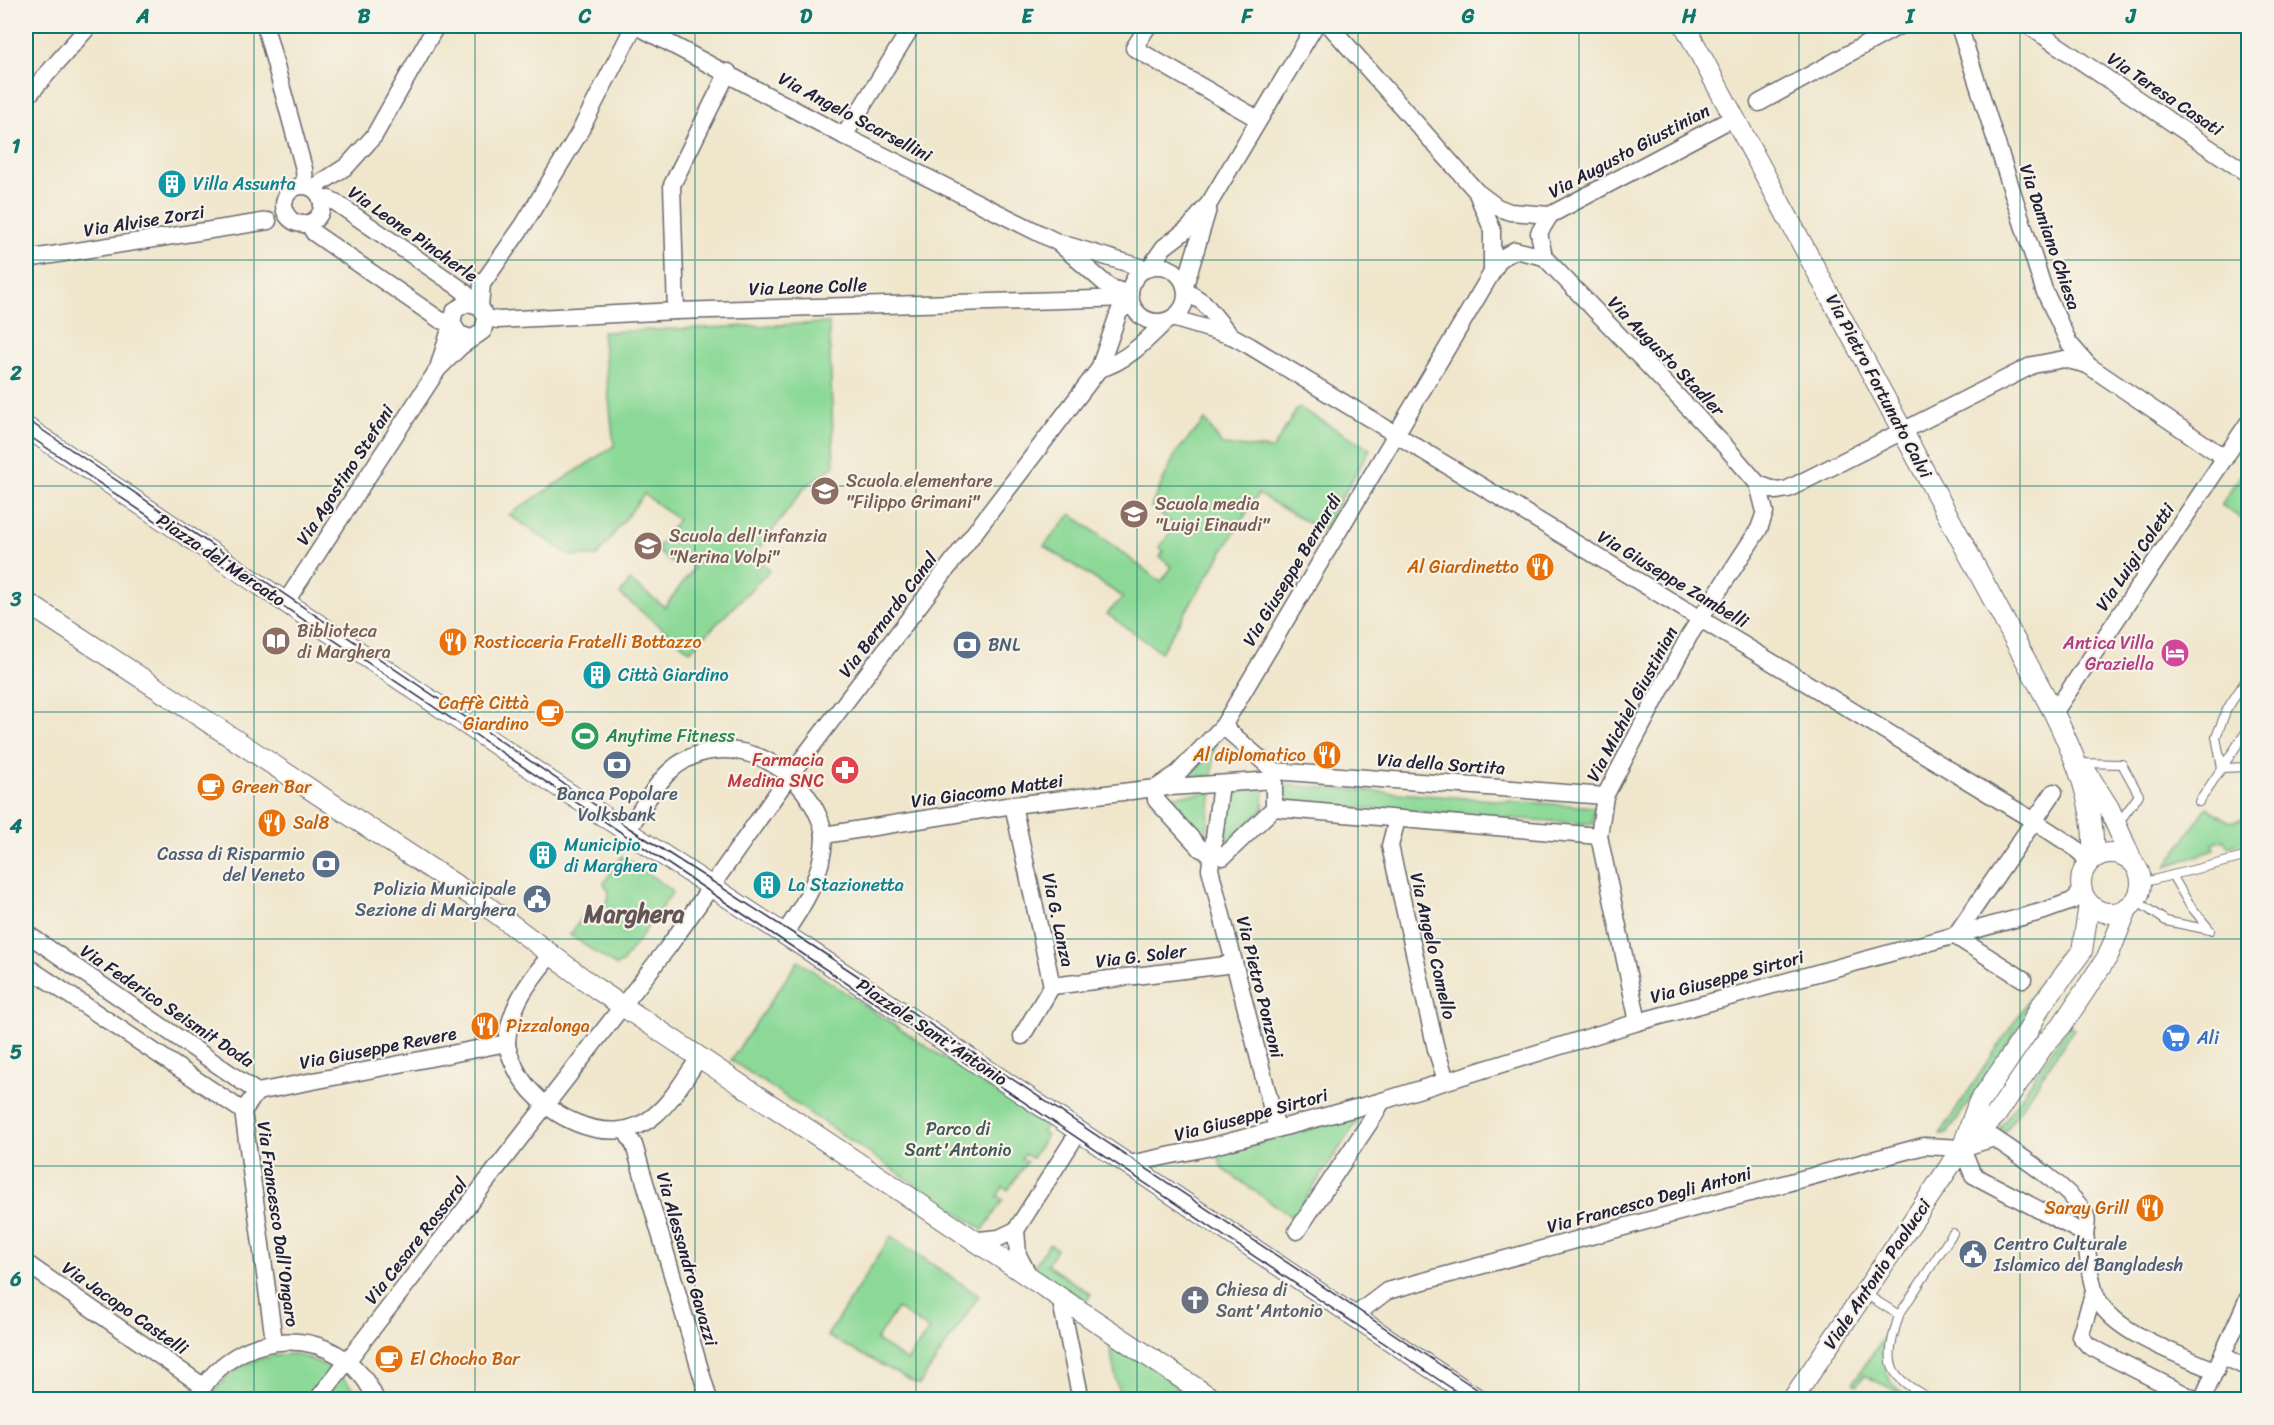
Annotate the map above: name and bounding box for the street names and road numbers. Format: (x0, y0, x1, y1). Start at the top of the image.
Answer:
street label: Via Teresa Casati (2100, 43, 2230, 145)
street label: Via Angelo Scarsellini (772, 63, 939, 172)
street label: Via Augusto Giustinian (1542, 95, 1716, 207)
street label: Via Damiano Chiesa (2010, 160, 2090, 314)
street label: Via Leone Pincherle (341, 177, 485, 291)
street label: Via Alvise Zorzi (81, 196, 208, 246)
street label: Via Leone Colle (748, 269, 868, 305)
street label: Via Augusto Stadler (1599, 288, 1734, 425)
street label: Via Pietro Fortunato Calvi (1817, 288, 1942, 485)
street label: Via Agostino Stefani (287, 397, 403, 552)
street label: Via Giuseppe Bernardi (1234, 486, 1351, 653)
street label: Via Luigi Coletti (2087, 495, 2184, 618)
street label: Piazza del Mercato (150, 505, 292, 615)
street label: Via Giuseppe Zambelli (1591, 521, 1756, 637)
street label: Via Bernardo Canal (830, 545, 947, 685)
street label: Via Michiel Giustinian (1577, 620, 1687, 788)
street label: Via della Sortita (1376, 744, 1506, 784)
street label: Via Giacomo Mattei (909, 764, 1066, 817)
street label: Via Angelo Comello (1401, 869, 1465, 1023)
street label: Via G. Lanza (1032, 870, 1084, 970)
street label: Via Pietro Ponzoni (1227, 913, 1293, 1062)
street label: Via G. Soler (1094, 934, 1190, 977)
street label: Via Federico Seismit Doda (73, 936, 262, 1077)
street label: Via Giuseppe Sirtori (1646, 941, 1808, 1013)
street label: Piazzale Sant'Antonio (850, 969, 1014, 1095)
street label: Via Giuseppe Revere (297, 1017, 459, 1079)
street label: Via Giuseppe Sirtori (1170, 1079, 1332, 1151)
street label: Via Francesco Dall'Ongaro (248, 1119, 308, 1329)
street label: Via Francesco Degli Antoni (1543, 1157, 1756, 1243)
street label: Via Alessandro Gavazzi (647, 1168, 727, 1351)
street label: Via Cesare Rossarol (356, 1170, 477, 1312)
street label: Viale Antonio Paolucci (1814, 1191, 1940, 1356)
street label: Via Jacopo Castelli (55, 1252, 196, 1364)

